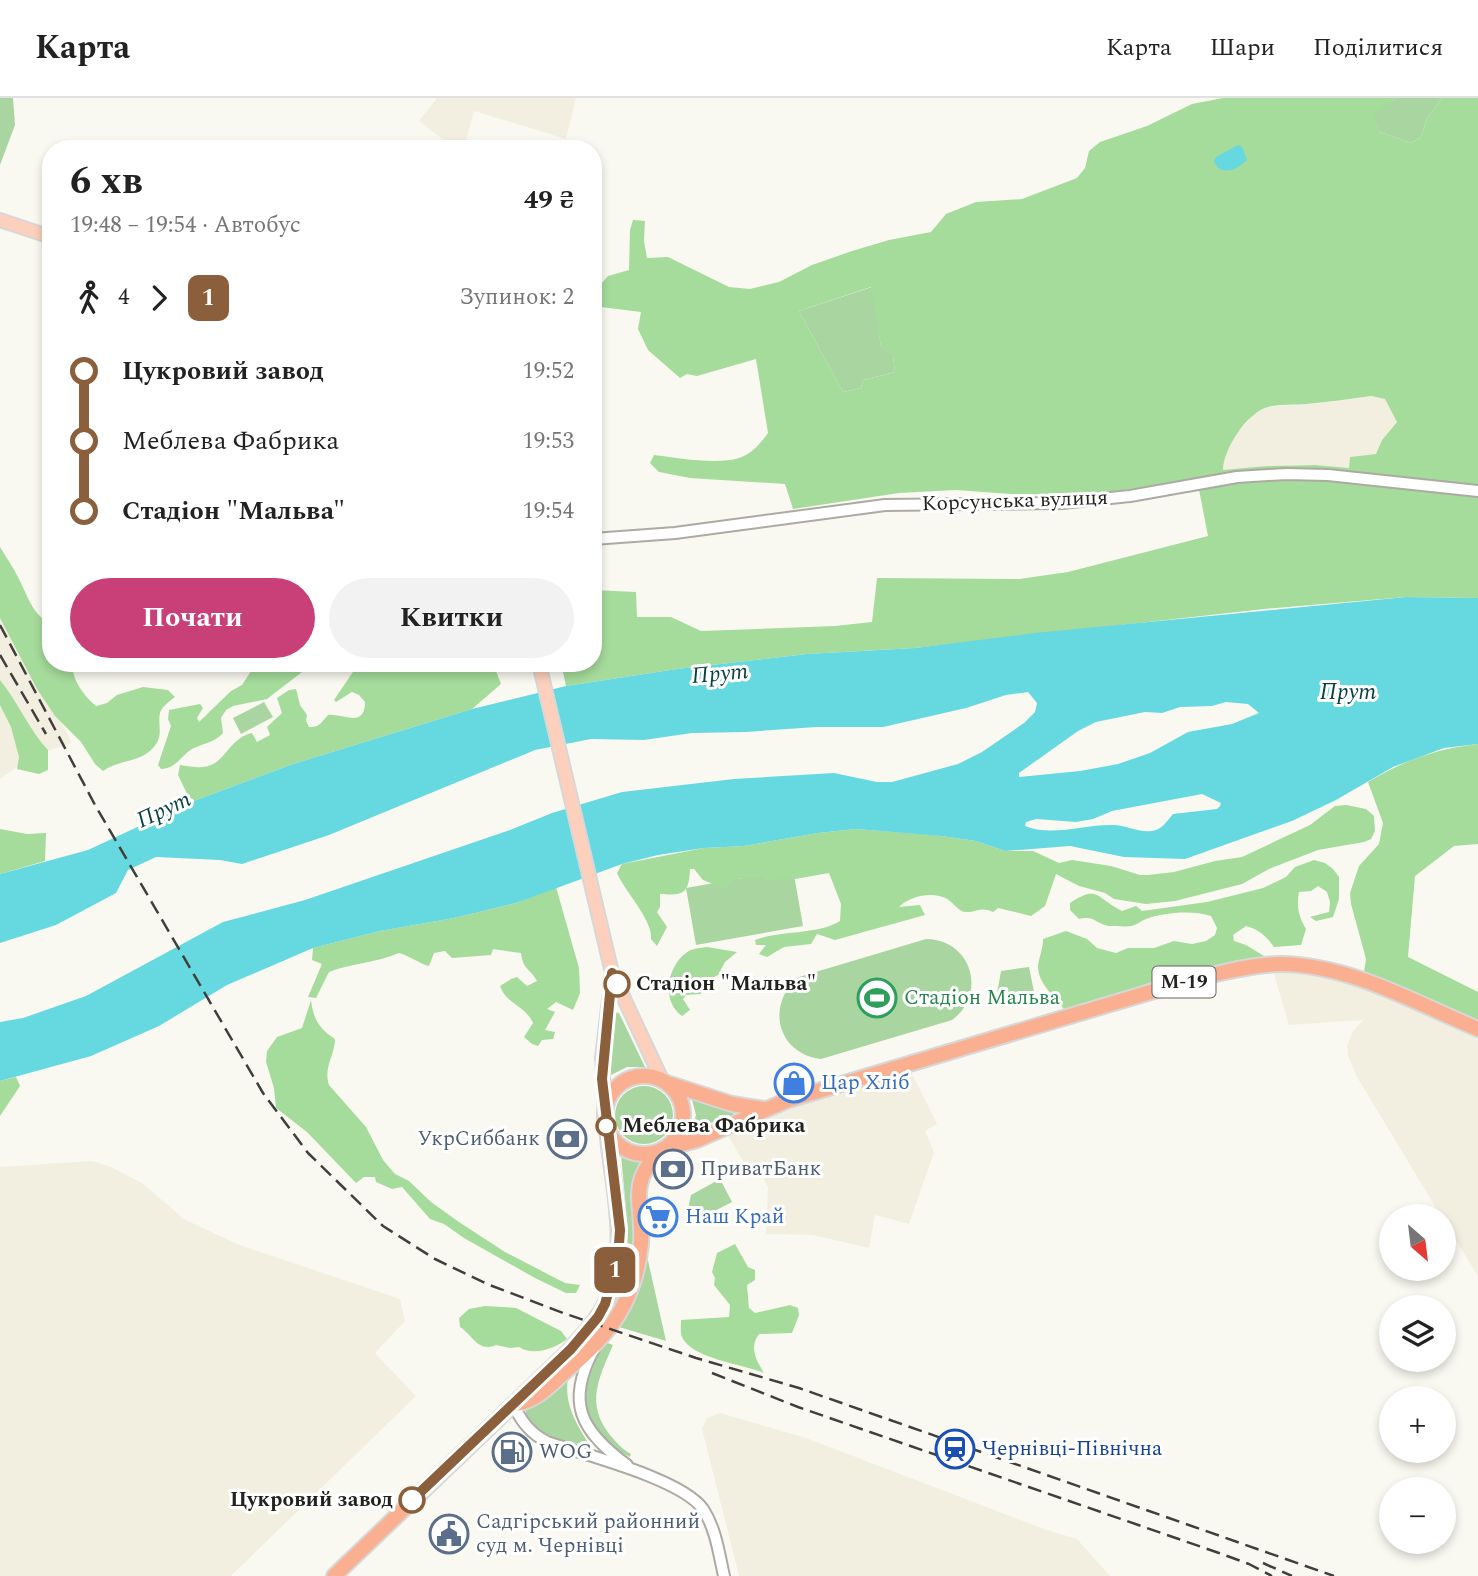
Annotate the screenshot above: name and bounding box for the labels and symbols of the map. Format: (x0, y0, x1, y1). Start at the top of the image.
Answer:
street label: Корсунська вулиця (921, 482, 1109, 520)
water label: Прут (690, 654, 750, 694)
water label: Прут (1320, 675, 1377, 710)
water label: Прут (131, 782, 197, 838)
road number: М-19 (1152, 967, 1216, 998)
place label: Стадіон "Мальва" (636, 968, 816, 1000)
marker: Стадіон "Мальва" (604, 971, 630, 997)
sports icon: Стадіон Мальва (856, 977, 898, 1019)
place label: Стадіон Мальва (904, 982, 1061, 1014)
shop icon: Цар Хліб (773, 1062, 815, 1104)
place label: Цар Хліб (821, 1067, 910, 1099)
place label: Меблева Фабрика (622, 1110, 805, 1142)
marker: Меблева Фабрика (596, 1116, 616, 1136)
bank icon: УкрСиббанк (546, 1118, 588, 1160)
place label: УкрСиббанк (418, 1123, 540, 1155)
bank icon: ПриватБанк (652, 1148, 694, 1190)
place label: ПриватБанк (700, 1153, 822, 1185)
supermarket icon: Наш Край (637, 1196, 679, 1238)
place label: Наш Край (685, 1201, 784, 1233)
north arrow (1379, 1204, 1456, 1281)
line badge: 1 (592, 1247, 638, 1293)
station icon: Чернівці-Північна (934, 1428, 976, 1470)
fuel station icon: WOG (491, 1431, 533, 1473)
place label: Чернівці-Північна (982, 1433, 1163, 1465)
place label: WOG (539, 1436, 592, 1468)
place label: Цукровий завод (230, 1484, 393, 1516)
marker: Цукровий завод (399, 1487, 425, 1513)
place label: Садгірський районний суд м. Чернівці (476, 1506, 700, 1562)
public building icon: Садгірський районний суд м. Чернівці (428, 1513, 470, 1555)

